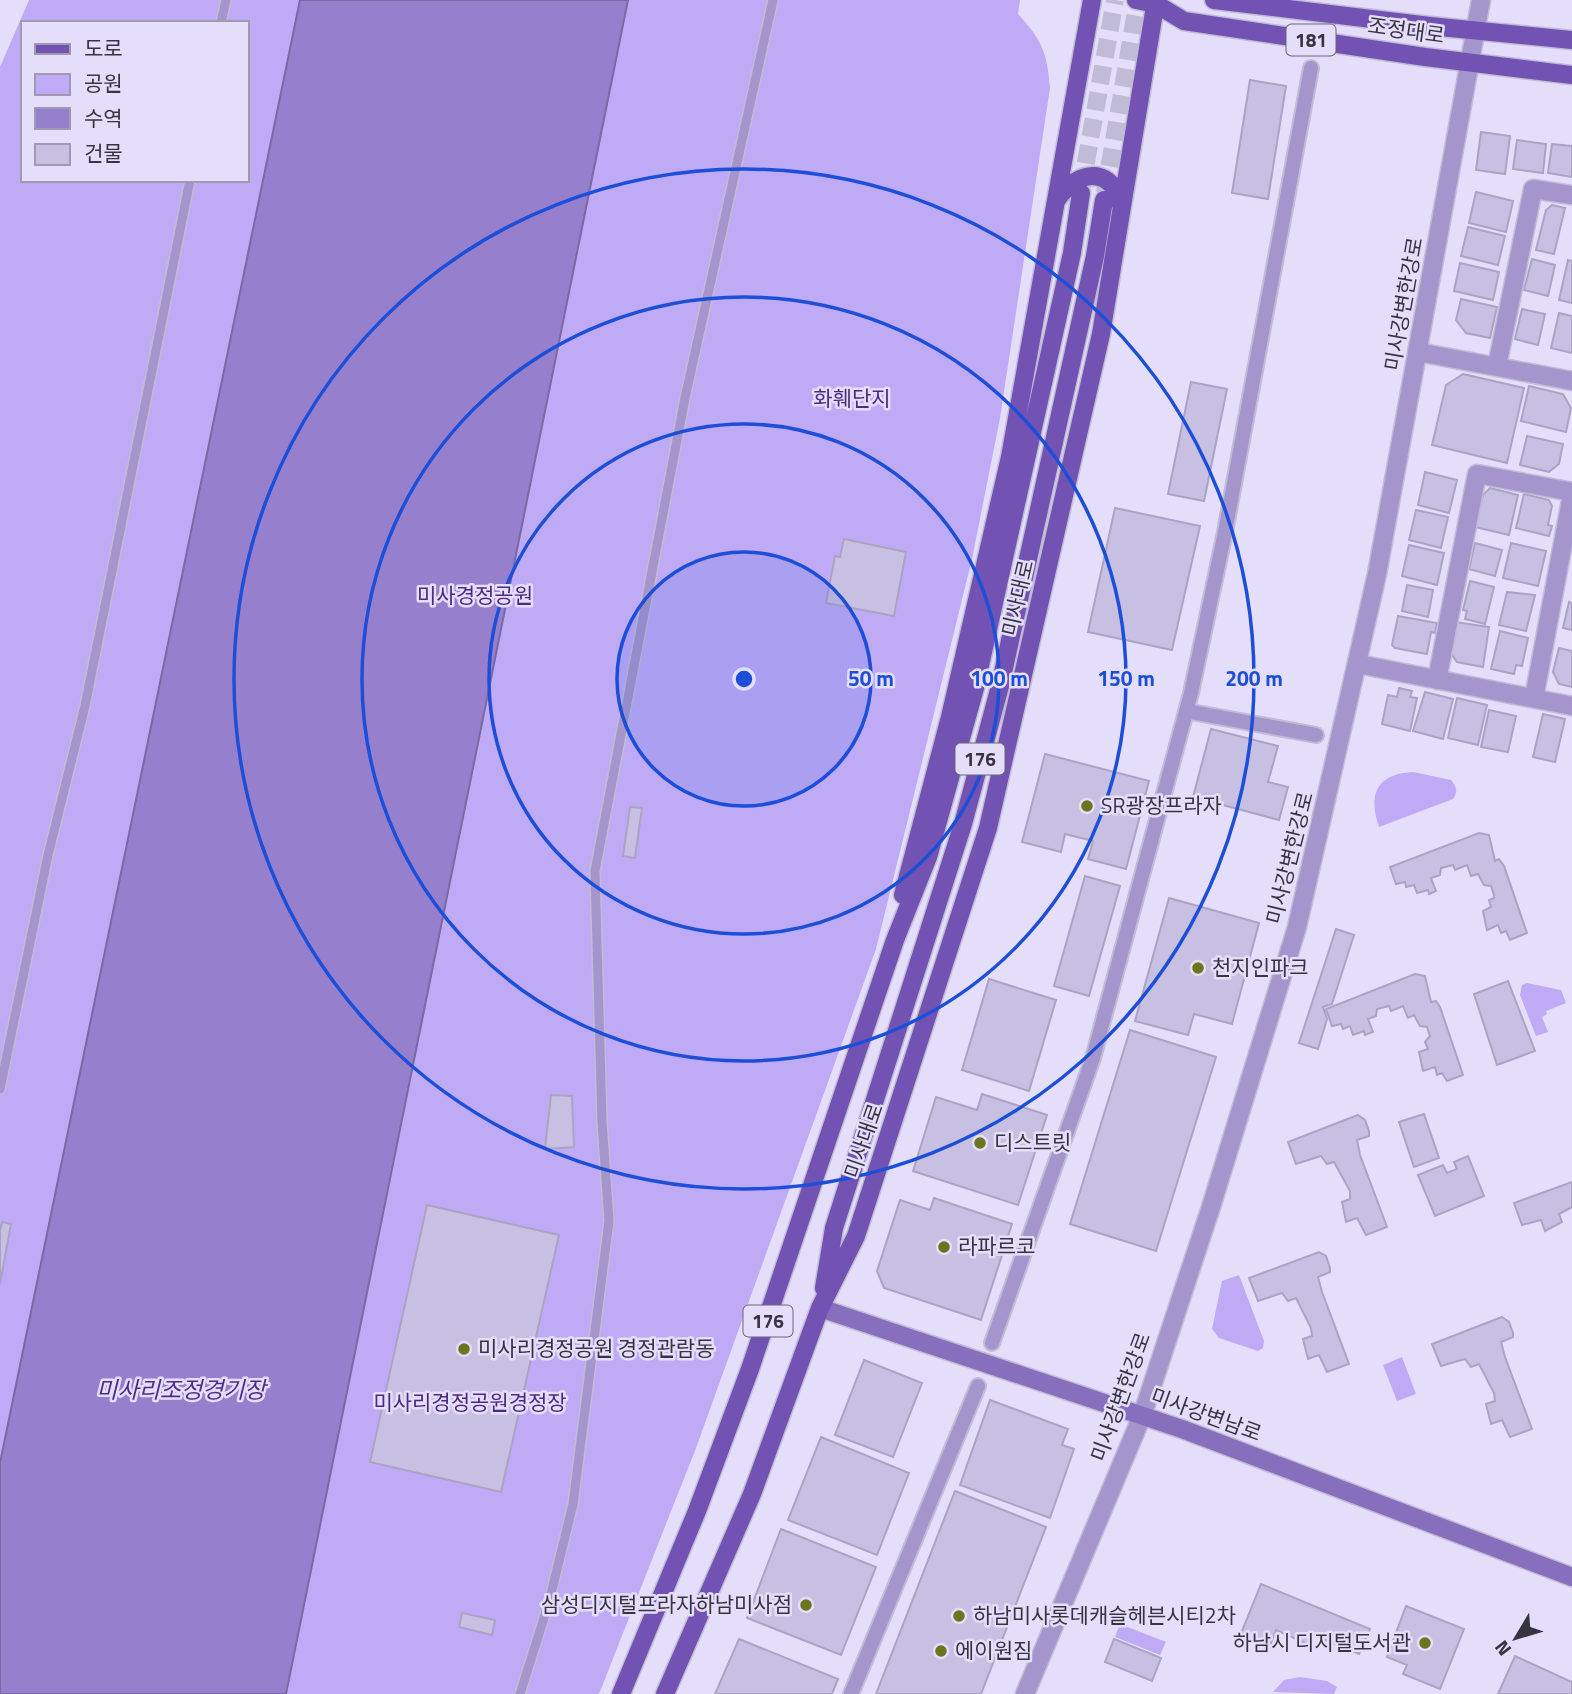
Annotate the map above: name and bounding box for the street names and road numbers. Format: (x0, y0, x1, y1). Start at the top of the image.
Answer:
street label: 조정대로 (1366, 9, 1447, 51)
road number: 181 (1286, 24, 1336, 56)
street label: 미사강변한강로 (1376, 234, 1431, 373)
street label: 미사대로 (993, 557, 1041, 639)
road number: 176 (956, 744, 1004, 774)
street label: 미사강변한강로 (1257, 788, 1321, 927)
street label: 미사대로 (835, 1099, 891, 1182)
road number: 176 (744, 1306, 792, 1336)
street label: 미사강변한강로 (1082, 1328, 1158, 1466)
street label: 미사강변남로 (1146, 1379, 1266, 1449)

